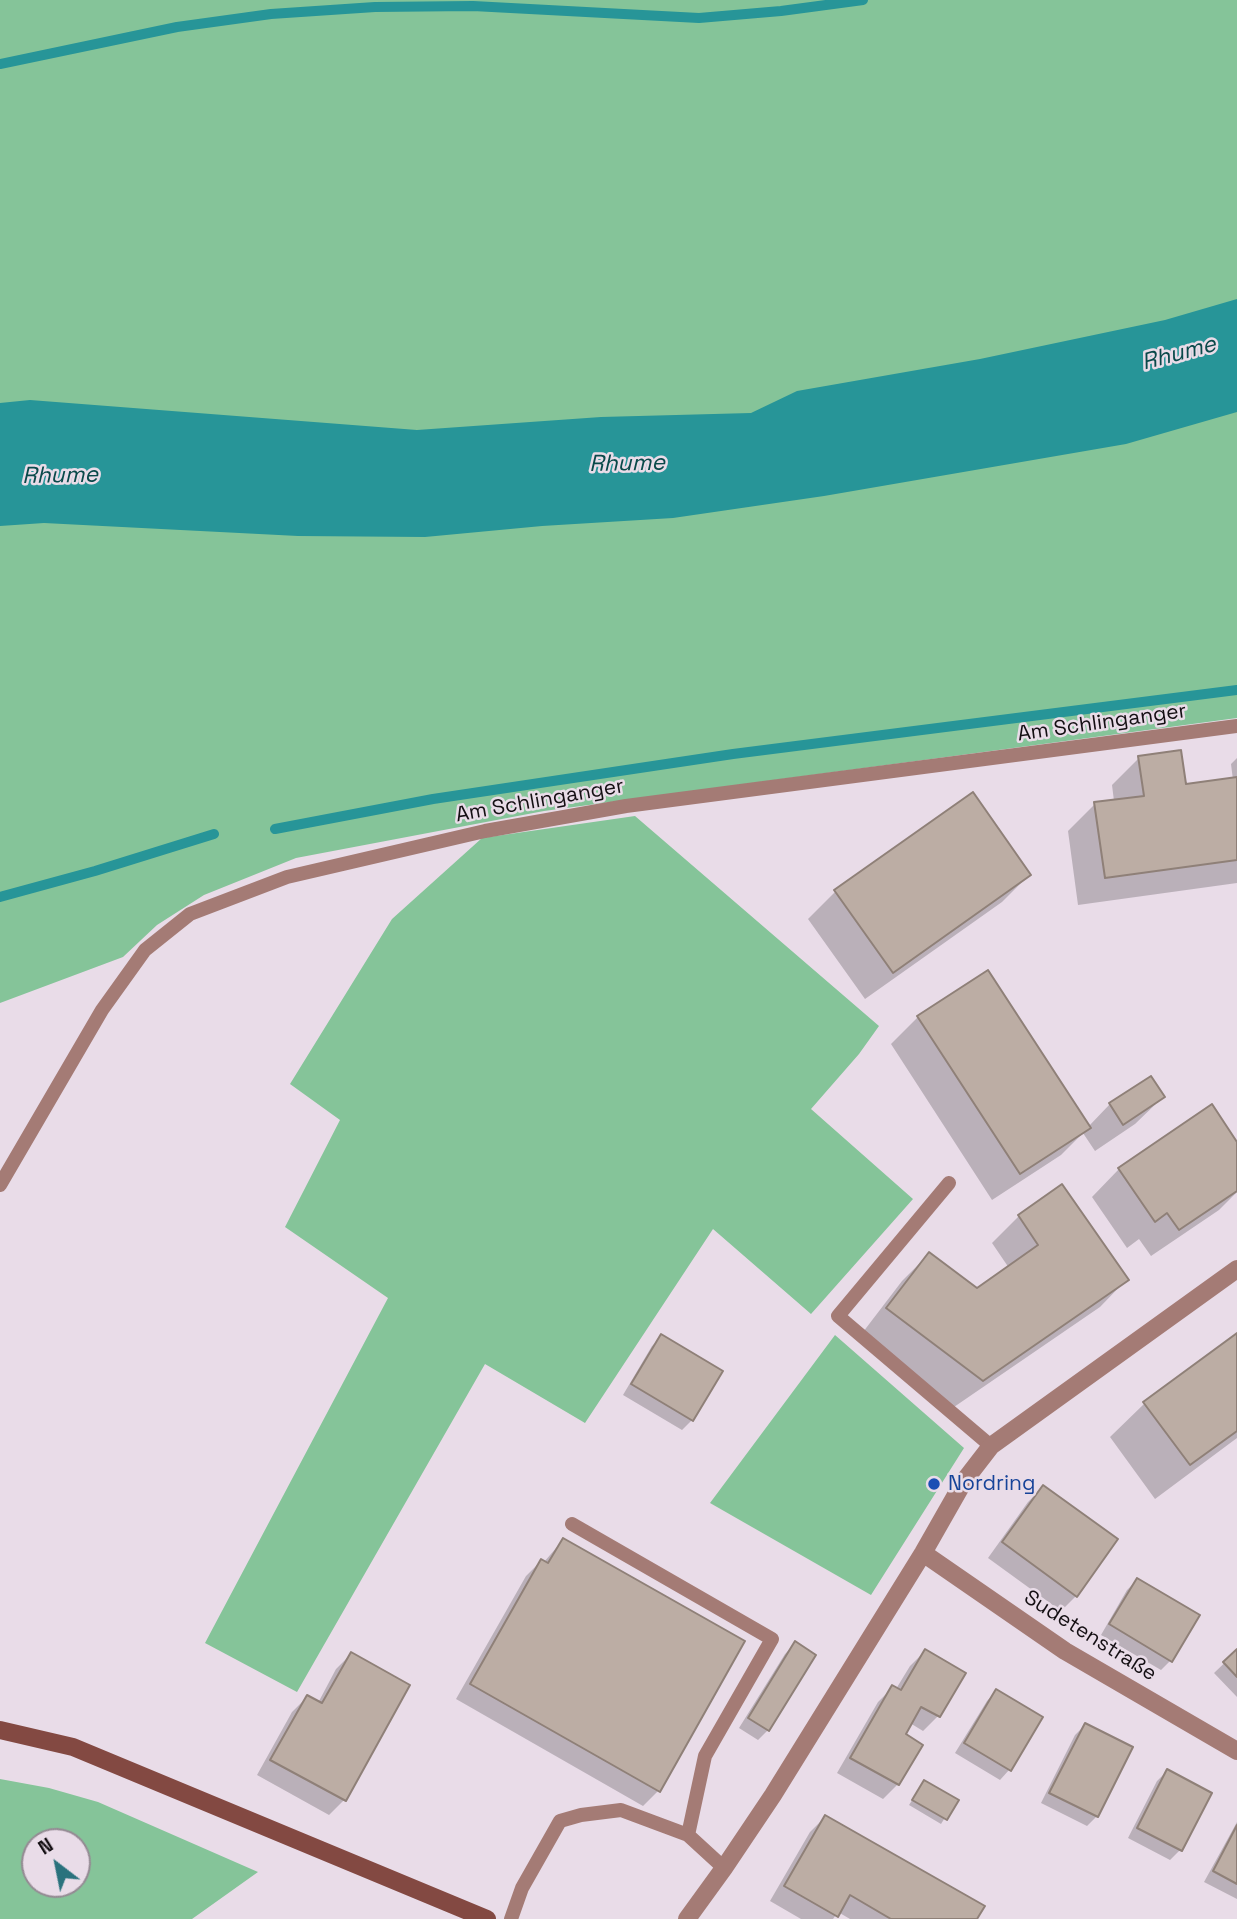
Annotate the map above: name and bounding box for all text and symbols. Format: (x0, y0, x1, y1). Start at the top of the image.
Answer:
water label: Rhume (1139, 331, 1219, 377)
water label: Rhume (589, 450, 665, 478)
water label: Rhume (22, 462, 98, 490)
street label: Am Schlinganger (1016, 699, 1188, 747)
street label: Am Schlinganger (454, 774, 626, 828)
place label: Nordring (948, 1471, 1035, 1497)
marker: Nordring (926, 1476, 942, 1492)
street label: Sudetenstraße (1019, 1585, 1161, 1687)
north arrow (21, 1828, 91, 1898)
text: N (34, 1832, 58, 1860)

